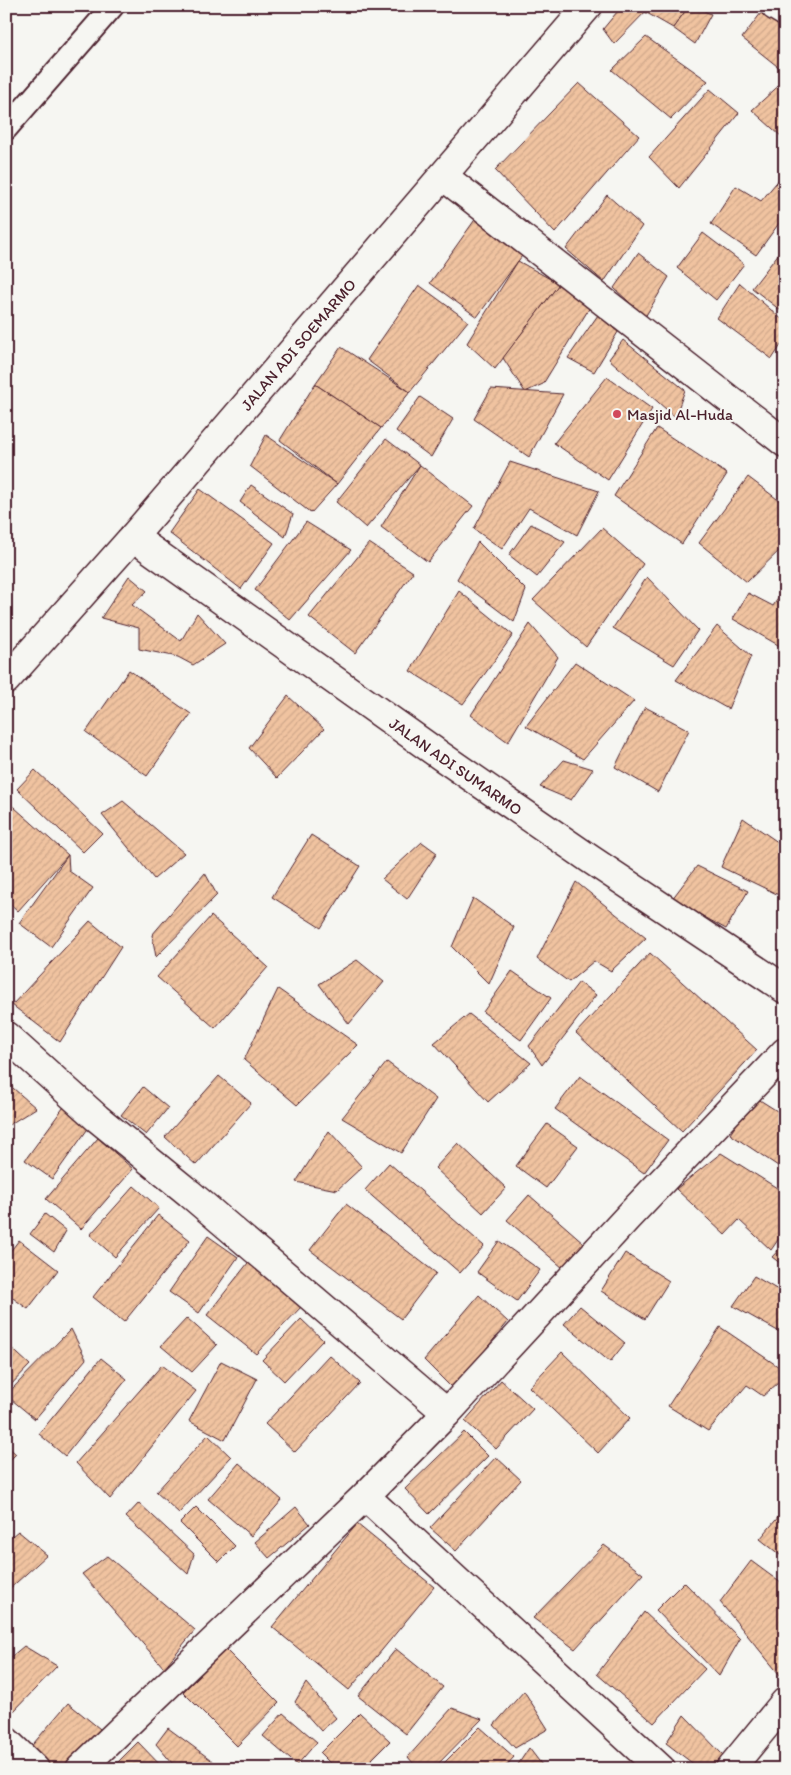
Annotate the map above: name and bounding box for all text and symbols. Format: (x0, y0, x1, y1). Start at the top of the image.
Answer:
street label: JALAN ADI SOEMARMO (237, 275, 360, 414)
place label: Masjid Al-Huda (627, 405, 733, 424)
marker: Masjid Al-Huda (611, 408, 623, 420)
street label: JALAN ADI SUMARMO (386, 713, 526, 819)

